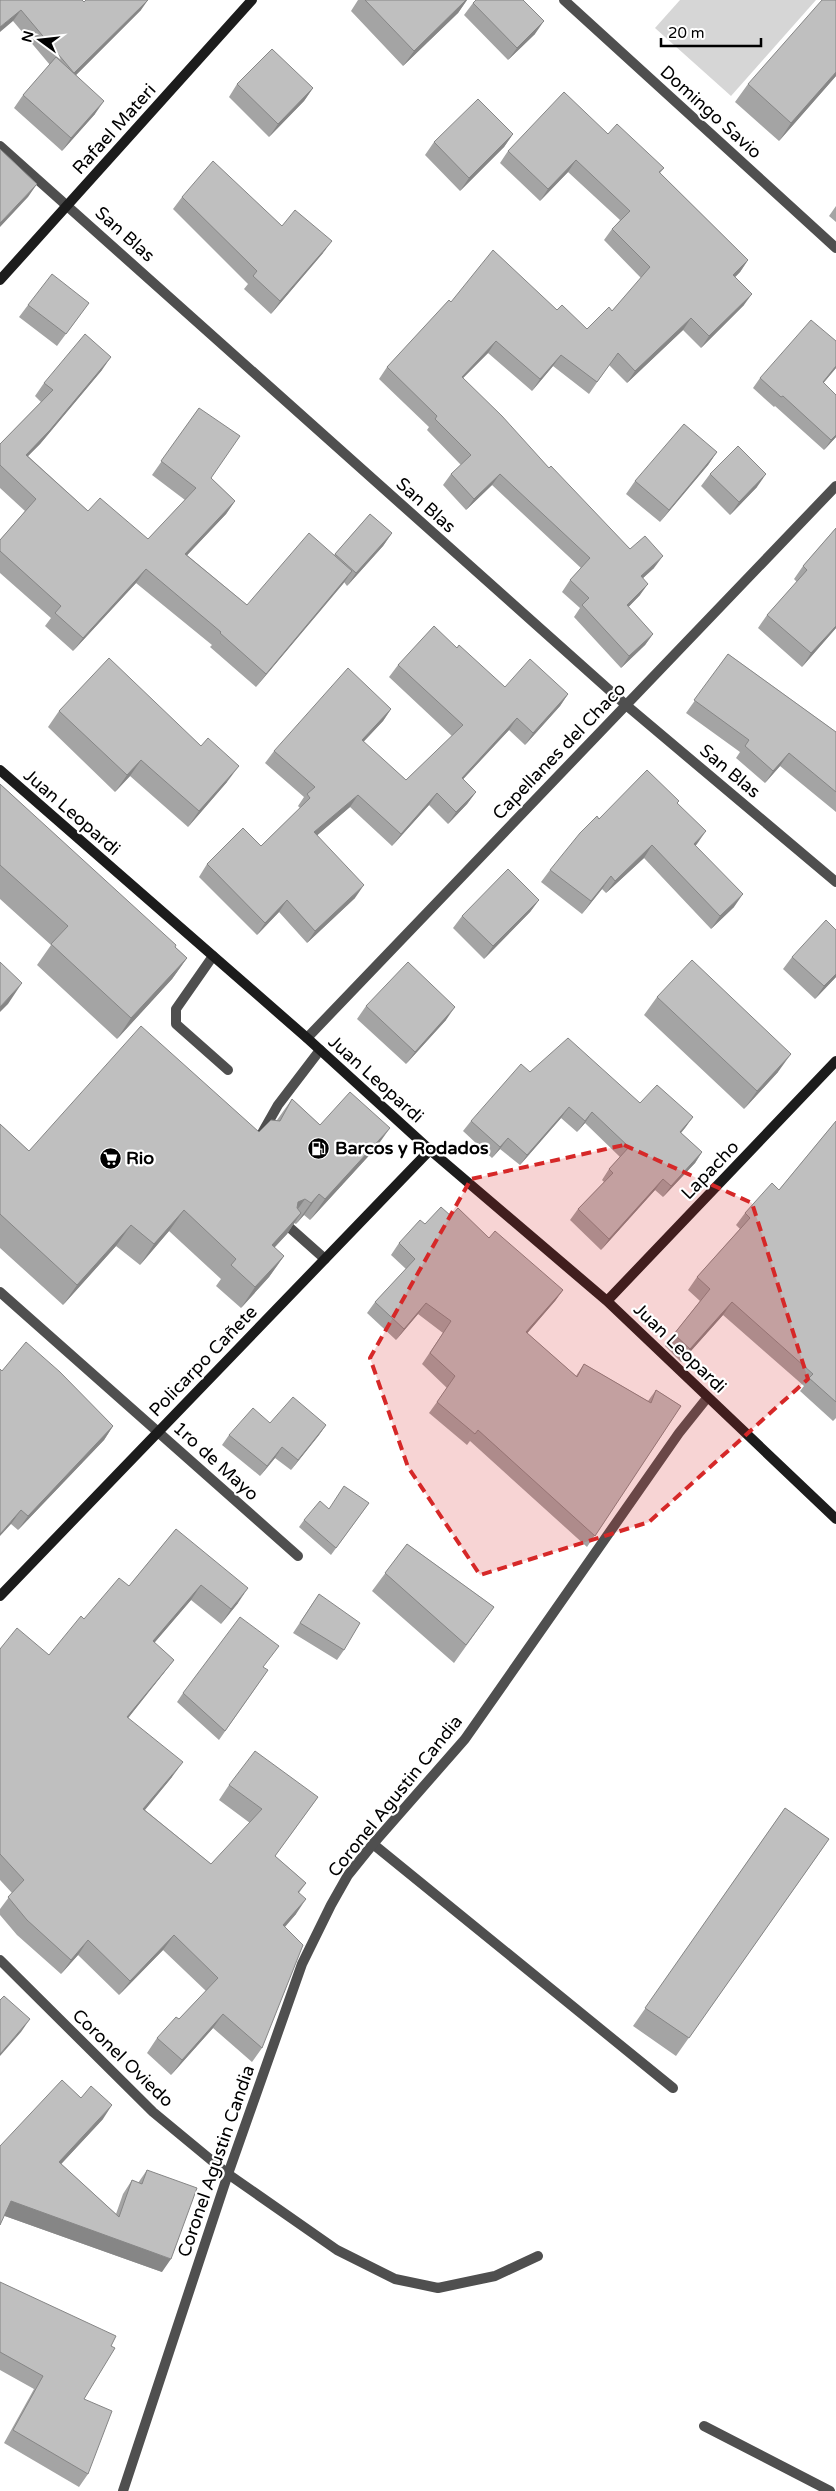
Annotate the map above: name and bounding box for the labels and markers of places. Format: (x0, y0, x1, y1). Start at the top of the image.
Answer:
fuel station icon: Barcos y Rodados (307, 1136, 331, 1160)
place label: Barcos y Rodados (335, 1137, 489, 1159)
supermarket icon: Rio (98, 1146, 122, 1170)
place label: Rio (126, 1147, 154, 1169)

